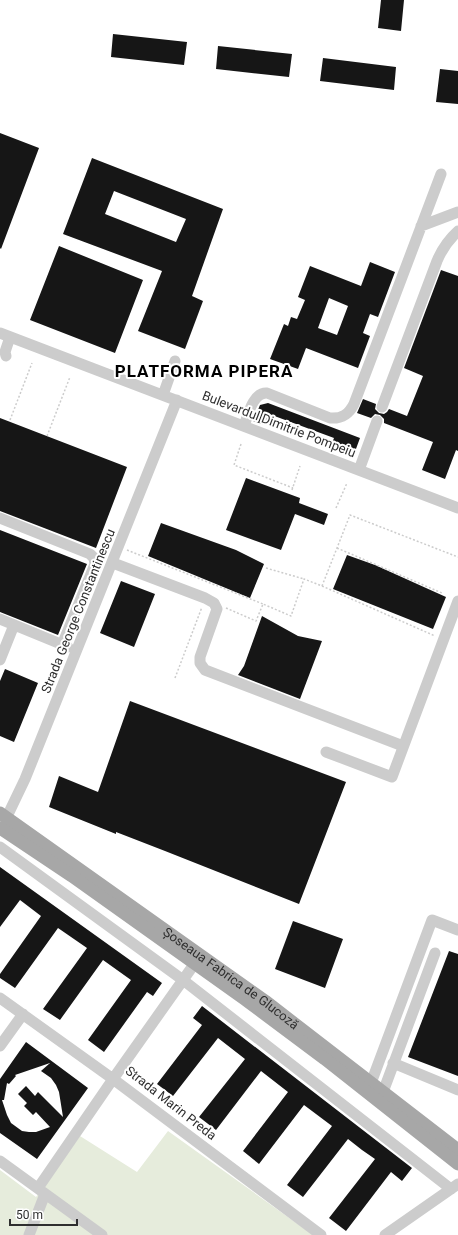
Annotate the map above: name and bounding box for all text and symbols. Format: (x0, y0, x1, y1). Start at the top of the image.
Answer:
district label: PLATFORMA PIPERA (115, 361, 293, 381)
street label: Bulevardul Dimitrie Pompeiu (200, 388, 358, 460)
street label: Strada George Constantinescu (38, 527, 118, 695)
street label: Șoseaua Fabrica de Glucoză (160, 924, 302, 1032)
street label: Strada Marin Preda (123, 1063, 219, 1143)
scale bar (10, 1201, 77, 1227)
text: 50 m (16, 1208, 43, 1222)

